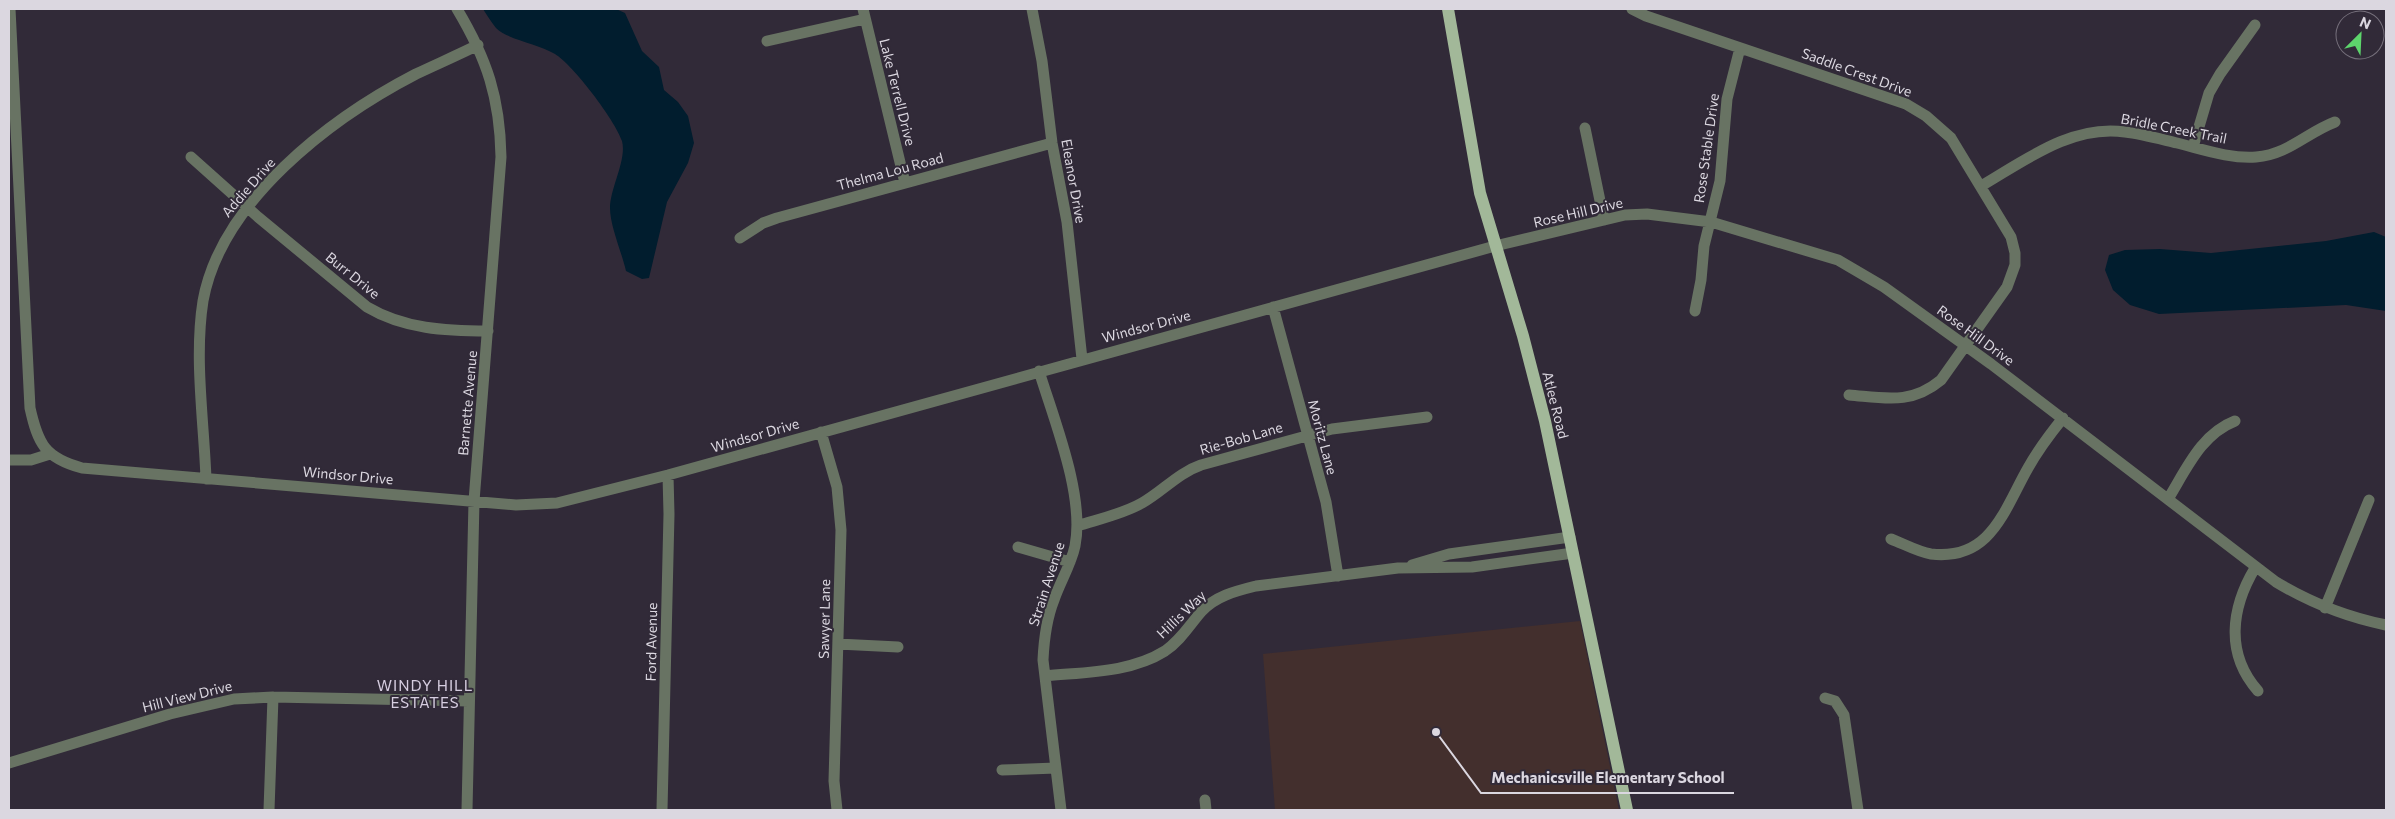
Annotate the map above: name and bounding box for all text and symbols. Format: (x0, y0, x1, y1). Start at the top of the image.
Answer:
north arrow (2335, 10, 2385, 60)
text: N (2357, 13, 2374, 33)
street label: Lake Terrell Drive (876, 37, 920, 147)
street label: Saddle Crest Drive (1799, 44, 1915, 100)
street label: Rose Stable Drive (1690, 92, 1722, 204)
street label: Bridle Creek Trail (2120, 109, 2228, 147)
street label: Eleanor Drive (1058, 138, 1090, 224)
street label: Thelma Lou Road (835, 149, 945, 193)
street label: Addie Drive (218, 154, 278, 220)
street label: Rose Hill Drive (1532, 193, 1624, 231)
street label: Burr Drive (323, 248, 383, 302)
street label: Rose Hill Drive (1934, 301, 2018, 369)
street label: Windsor Drive (1100, 306, 1192, 346)
street label: Barnette Avenue (454, 350, 480, 456)
street label: Atlee Road (1539, 370, 1573, 440)
street label: Moritz Lane (1305, 398, 1341, 476)
street label: Windsor Drive (709, 414, 801, 456)
street label: Rie-Bob Lane (1198, 418, 1284, 458)
street label: Windsor Drive (302, 463, 394, 487)
street label: Strain Avenue (1024, 540, 1068, 628)
street label: Sawyer Lane (815, 579, 833, 659)
street label: Hillis Way (1153, 586, 1209, 642)
street label: Ford Avenue (642, 602, 660, 682)
district label: WINDY HILL ESTATES (377, 676, 473, 711)
street label: Hill View Drive (140, 677, 234, 715)
callout: Mechanicsville Elementary School (1481, 763, 1734, 793)
text: Mechanicsville Elementary School (1491, 768, 1725, 786)

